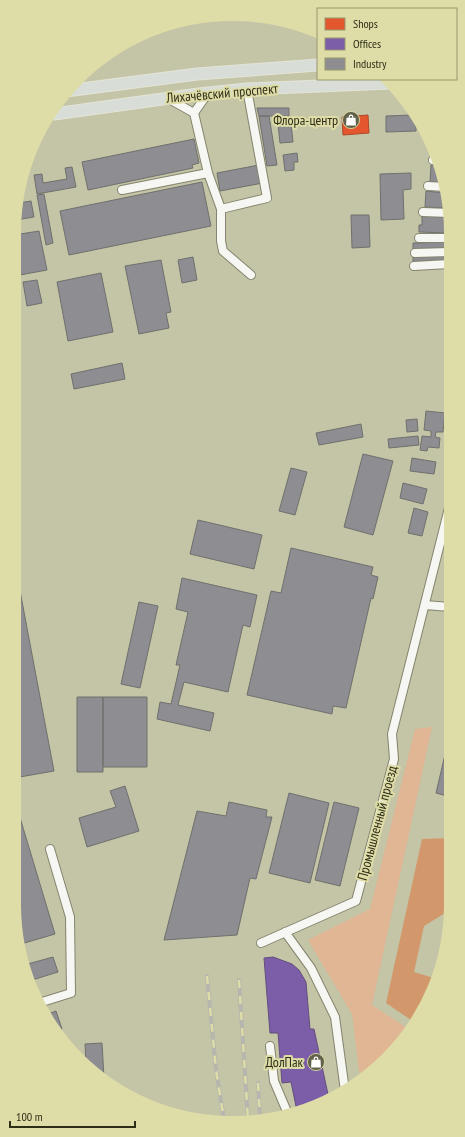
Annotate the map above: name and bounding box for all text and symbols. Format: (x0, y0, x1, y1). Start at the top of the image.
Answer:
legend (317, 8, 457, 80)
text: Shops (353, 16, 378, 31)
text: Offices (353, 36, 381, 51)
text: Industry (353, 56, 387, 71)
street label: Лихачёвский проспект (164, 79, 279, 107)
shop icon: Флора-центр (341, 110, 361, 130)
place label: Флора-центр (273, 111, 338, 129)
street label: Промышленный проезд (353, 764, 401, 882)
shop icon: ДолПак (306, 1052, 326, 1072)
place label: ДолПак (266, 1053, 304, 1071)
scale bar (10, 1103, 135, 1129)
text: 100 m (16, 1109, 43, 1124)

